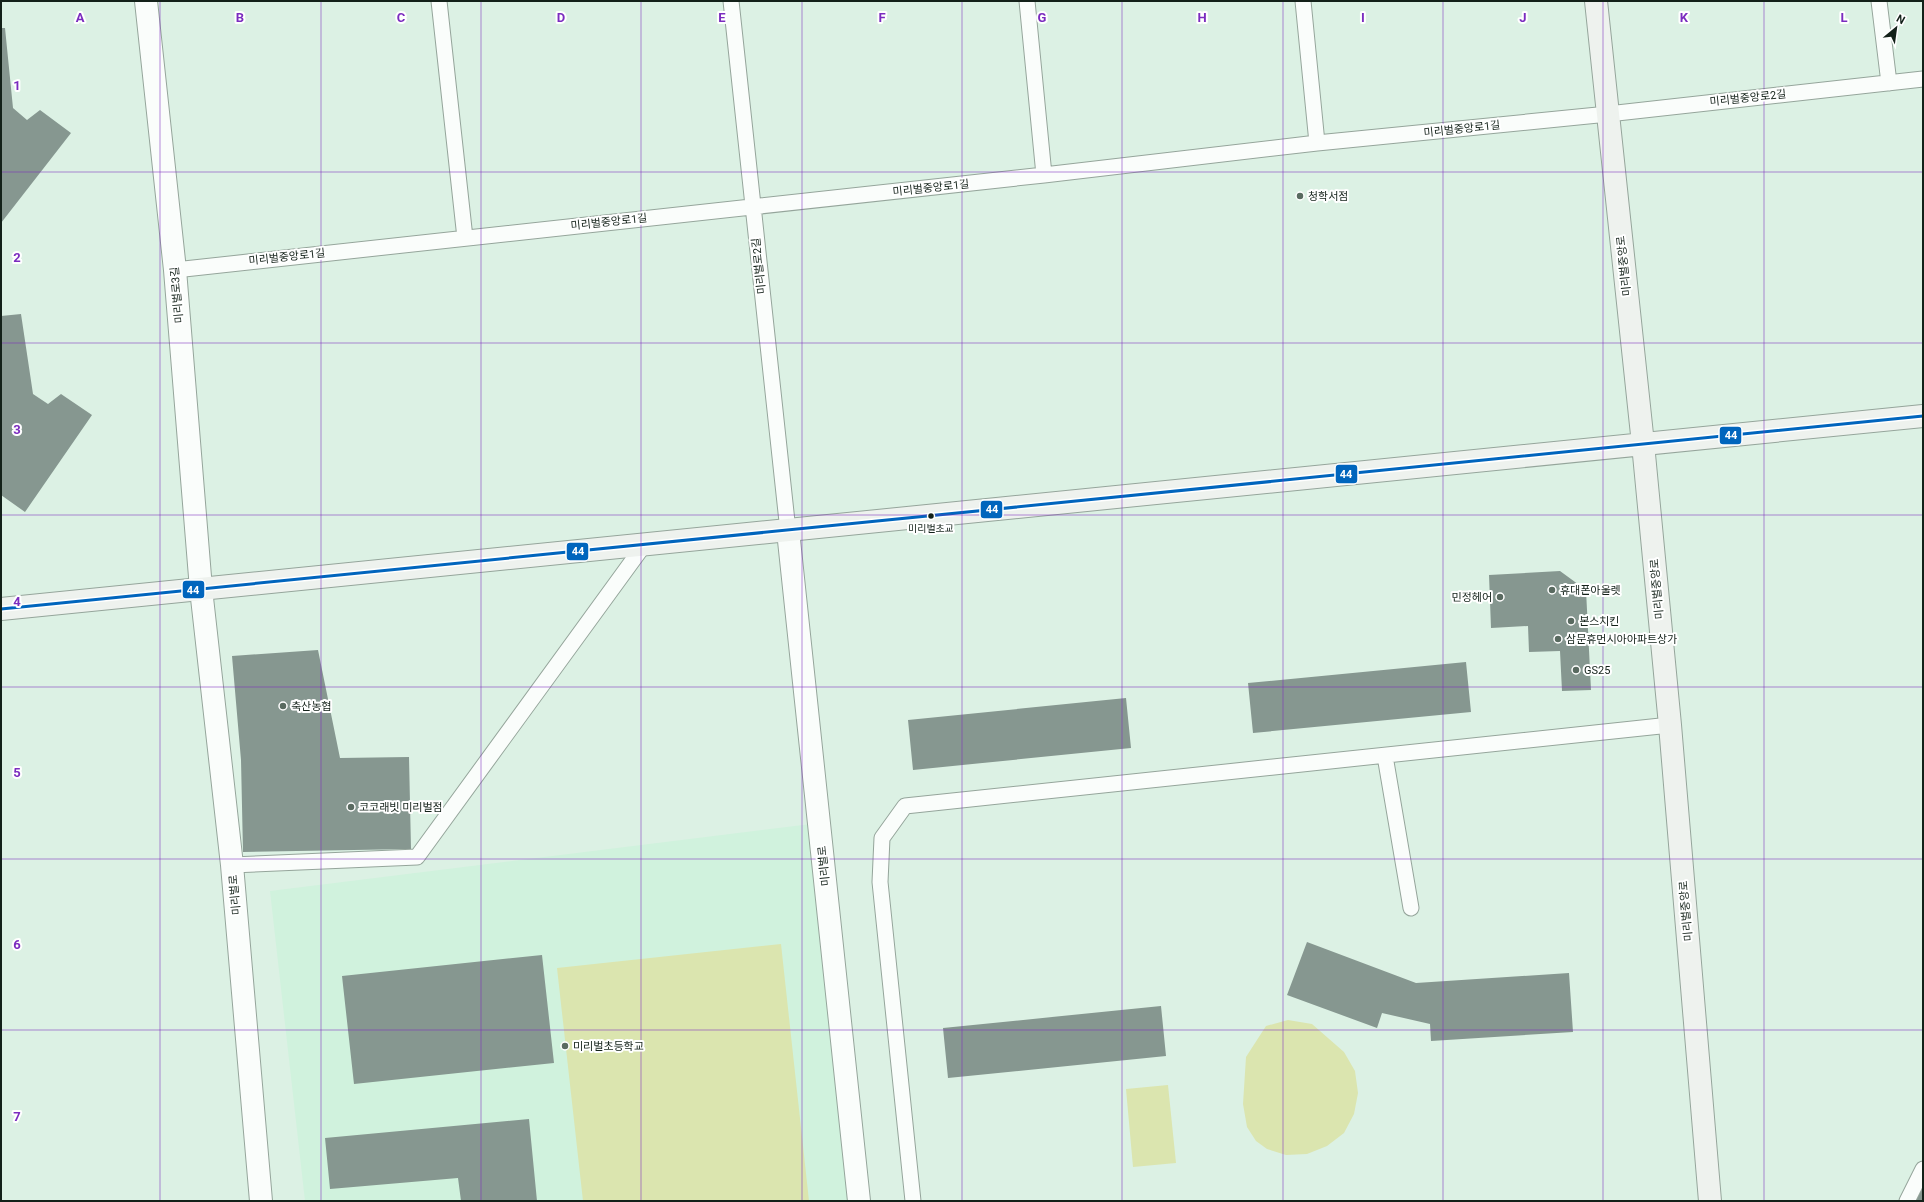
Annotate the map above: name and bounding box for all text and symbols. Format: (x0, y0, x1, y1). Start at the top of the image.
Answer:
north arrow (1876, 8, 1916, 48)
text: A (76, 10, 85, 25)
text: B (236, 10, 244, 25)
text: C (397, 10, 406, 25)
text: D (557, 10, 565, 25)
text: E (718, 10, 726, 25)
text: F (878, 10, 886, 25)
text: G (1038, 10, 1047, 25)
text: H (1197, 10, 1207, 25)
text: I (1361, 10, 1365, 25)
text: J (1519, 10, 1527, 25)
text: K (1680, 10, 1689, 25)
text: L (1840, 10, 1848, 25)
text: N (1894, 12, 1907, 27)
text: 1 (13, 78, 21, 93)
street label: 미리벌중앙로2길 (1709, 88, 1787, 108)
street label: 미리벌중앙로1길 (1423, 119, 1501, 139)
street label: 미리벌중앙로1길 (892, 178, 970, 198)
place label: 청학서점 (1308, 190, 1348, 203)
marker: 청학서점 (1295, 191, 1305, 201)
street label: 미리벌중앙로1길 (570, 212, 648, 232)
street label: 미리벌중앙로 (1614, 235, 1634, 297)
street label: 미리벌로2길 (750, 237, 768, 295)
street label: 미리벌중앙로1길 (248, 247, 326, 267)
text: 2 (13, 250, 21, 265)
street label: 미리벌로3길 (168, 266, 186, 324)
text: 3 (13, 422, 21, 437)
line badge: 44 (1719, 426, 1742, 445)
text: 44 (1725, 429, 1738, 442)
line badge: 44 (1335, 464, 1358, 484)
text: 44 (1340, 468, 1353, 481)
line badge: 44 (980, 500, 1003, 519)
text: 44 (986, 503, 999, 516)
marker: 미리벌초교 (926, 511, 936, 521)
place label: 미리벌초교 (908, 523, 954, 534)
line badge: 44 (566, 542, 589, 561)
text: 44 (572, 545, 585, 558)
street label: 미리벌중앙로 (1648, 558, 1666, 620)
line badge: 44 (182, 580, 205, 599)
text: 44 (187, 584, 200, 597)
place label: 휴대폰아울렛 (1560, 584, 1621, 597)
marker: 휴대폰아울렛 (1547, 585, 1557, 595)
place label: 민정헤어 (1452, 591, 1492, 604)
marker: 민정헤어 (1495, 592, 1505, 602)
text: 4 (13, 594, 21, 609)
place label: 본스치킨 (1579, 615, 1619, 628)
marker: 본스치킨 (1566, 616, 1576, 626)
place label: 삼문휴먼시아아파트상가 (1566, 633, 1677, 646)
marker: 삼문휴먼시아아파트상가 (1553, 634, 1563, 644)
place label: GS25 (1584, 664, 1610, 677)
marker: GS25 (1571, 665, 1581, 675)
place label: 축산농협 (291, 700, 331, 713)
marker: 축산농협 (278, 701, 288, 711)
text: 5 (13, 765, 21, 780)
place label: 코코래빗 미리벌점 (359, 801, 443, 814)
marker: 코코래빗 미리벌점 (346, 802, 356, 812)
street label: 미리벌로 (815, 845, 833, 887)
street label: 미리벌로 (227, 874, 243, 916)
street label: 미리벌중앙로 (1677, 880, 1695, 942)
text: 6 (13, 937, 21, 952)
place label: 미리벌초등학교 (573, 1040, 644, 1053)
marker: 미리벌초등학교 (560, 1041, 570, 1051)
text: 7 (13, 1109, 21, 1124)

